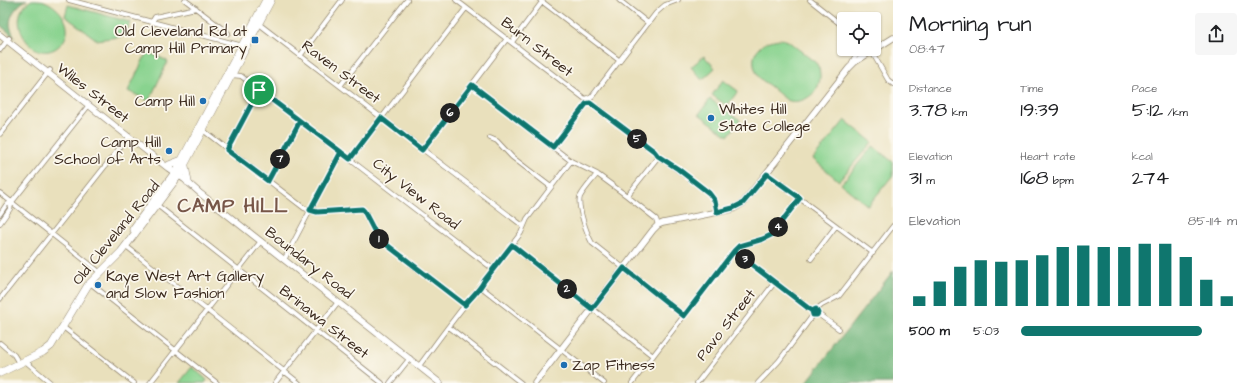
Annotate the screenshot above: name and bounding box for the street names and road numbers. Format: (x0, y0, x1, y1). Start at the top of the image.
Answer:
street label: Burn Street (497, 12, 577, 82)
street label: Raven Street (297, 35, 385, 109)
street label: Wiles Street (52, 58, 134, 128)
street label: City View Road (367, 153, 464, 236)
street label: Old Cleveland Road (67, 176, 165, 290)
street label: Boundary Road (260, 222, 358, 305)
street label: Brinawa Street (275, 280, 373, 364)
street label: Pavo Street (691, 285, 761, 365)

